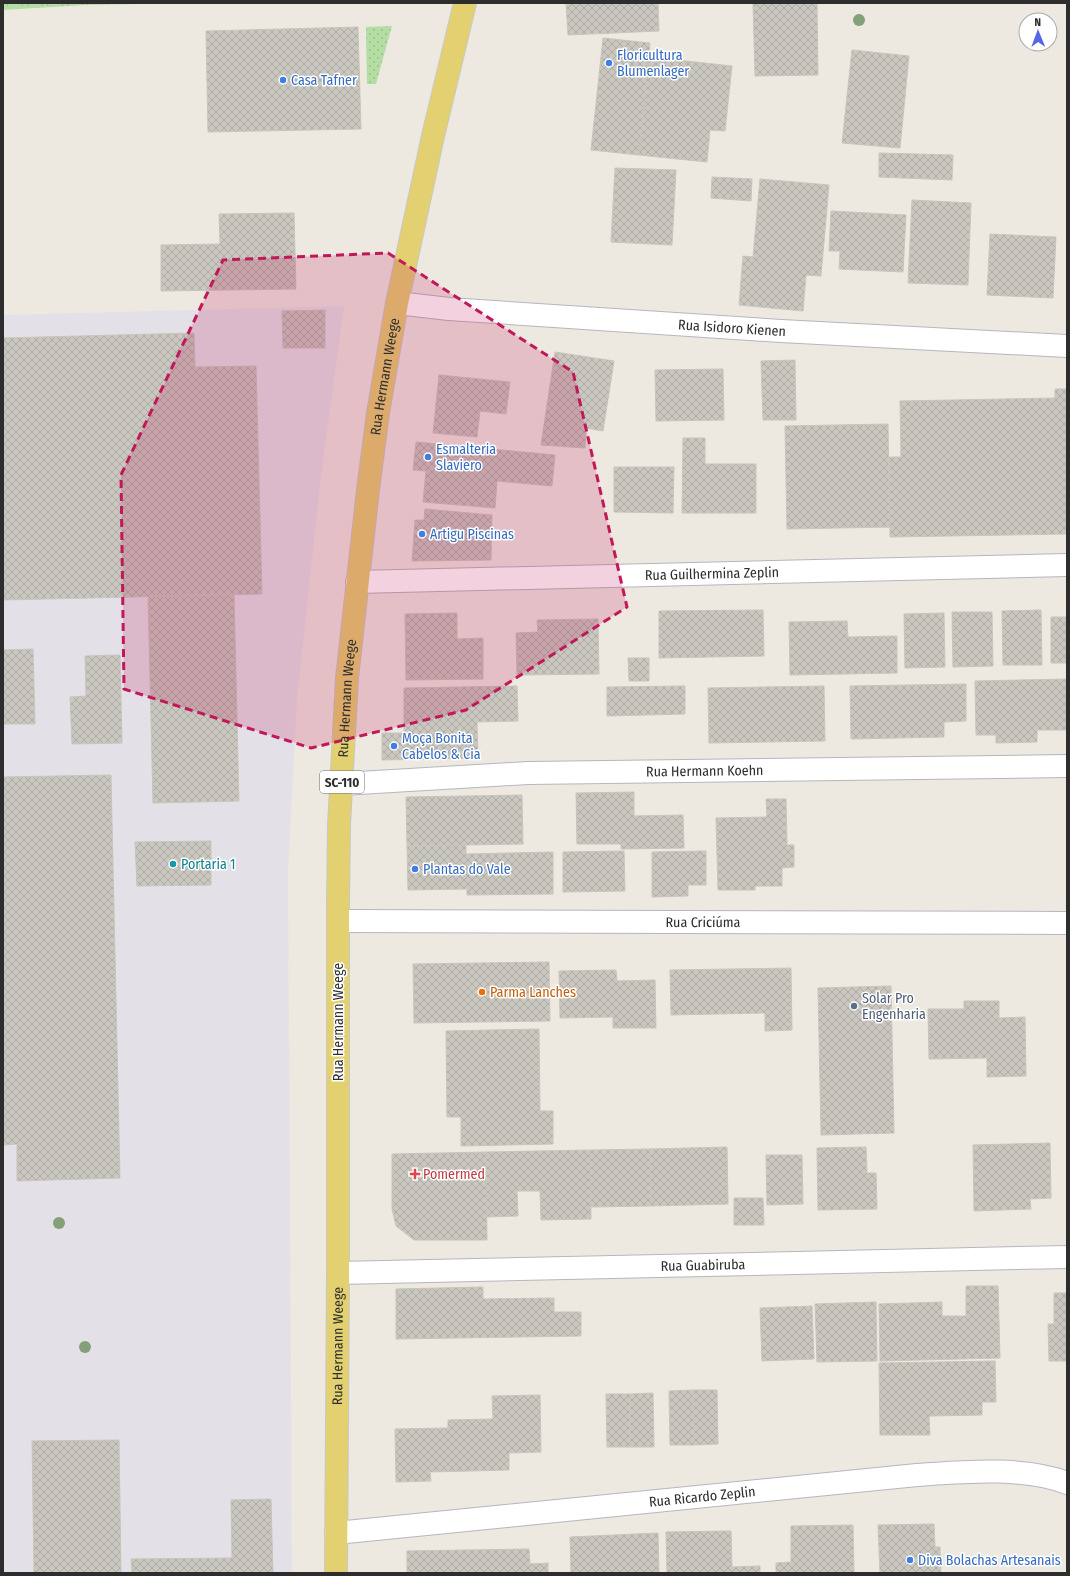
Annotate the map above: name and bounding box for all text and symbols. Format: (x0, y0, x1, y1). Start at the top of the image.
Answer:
north arrow (1018, 12, 1058, 52)
text: N (1034, 16, 1041, 29)
place label: Floricultura Blumenlager (617, 47, 689, 80)
marker: Floricultura Blumenlager (604, 58, 614, 68)
place label: Casa Tafner (291, 72, 357, 89)
marker: Casa Tafner (278, 75, 288, 85)
street label: Rua Isidoro Kienen (678, 316, 786, 340)
street label: Rua Hermann Weege (367, 317, 403, 436)
place label: Esmalteria Slaviero (436, 441, 496, 474)
marker: Esmalteria Slaviero (423, 452, 433, 462)
place label: Artigu Piscinas (430, 526, 514, 543)
marker: Artigu Piscinas (417, 529, 427, 539)
street label: Rua Guilhermina Zeplin (645, 564, 779, 584)
street label: Rua Hermann Weege (335, 638, 360, 758)
place label: Moça Bonita Cabelos & Cia (402, 730, 481, 763)
marker: Moça Bonita Cabelos & Cia (389, 741, 399, 751)
street label: Rua Hermann Koehn (646, 762, 764, 780)
road number: SC-110 (320, 771, 364, 793)
place label: Portaria 1 (181, 856, 236, 873)
marker: Portaria 1 (168, 859, 178, 869)
place label: Plantas do Vale (423, 861, 511, 878)
marker: Plantas do Vale (410, 864, 420, 874)
street label: Rua Criciúma (665, 914, 741, 931)
street label: Rua Hermann Weege (330, 963, 347, 1081)
place label: Parma Lanches (490, 984, 576, 1001)
marker: Parma Lanches (477, 987, 487, 997)
place label: Solar Pro Engenharia (862, 990, 926, 1023)
marker: Solar Pro Engenharia (849, 1001, 859, 1011)
place label: Pomermed (423, 1166, 485, 1183)
marker: Pomermed (410, 1169, 420, 1179)
street label: Rua Guabiruba (660, 1256, 746, 1275)
street label: Rua Hermann Weege (329, 1287, 347, 1405)
street label: Rua Ricardo Zeplin (648, 1483, 756, 1511)
place label: Diva Bolachas Artesanais (918, 1552, 1061, 1569)
marker: Diva Bolachas Artesanais (905, 1555, 915, 1565)

